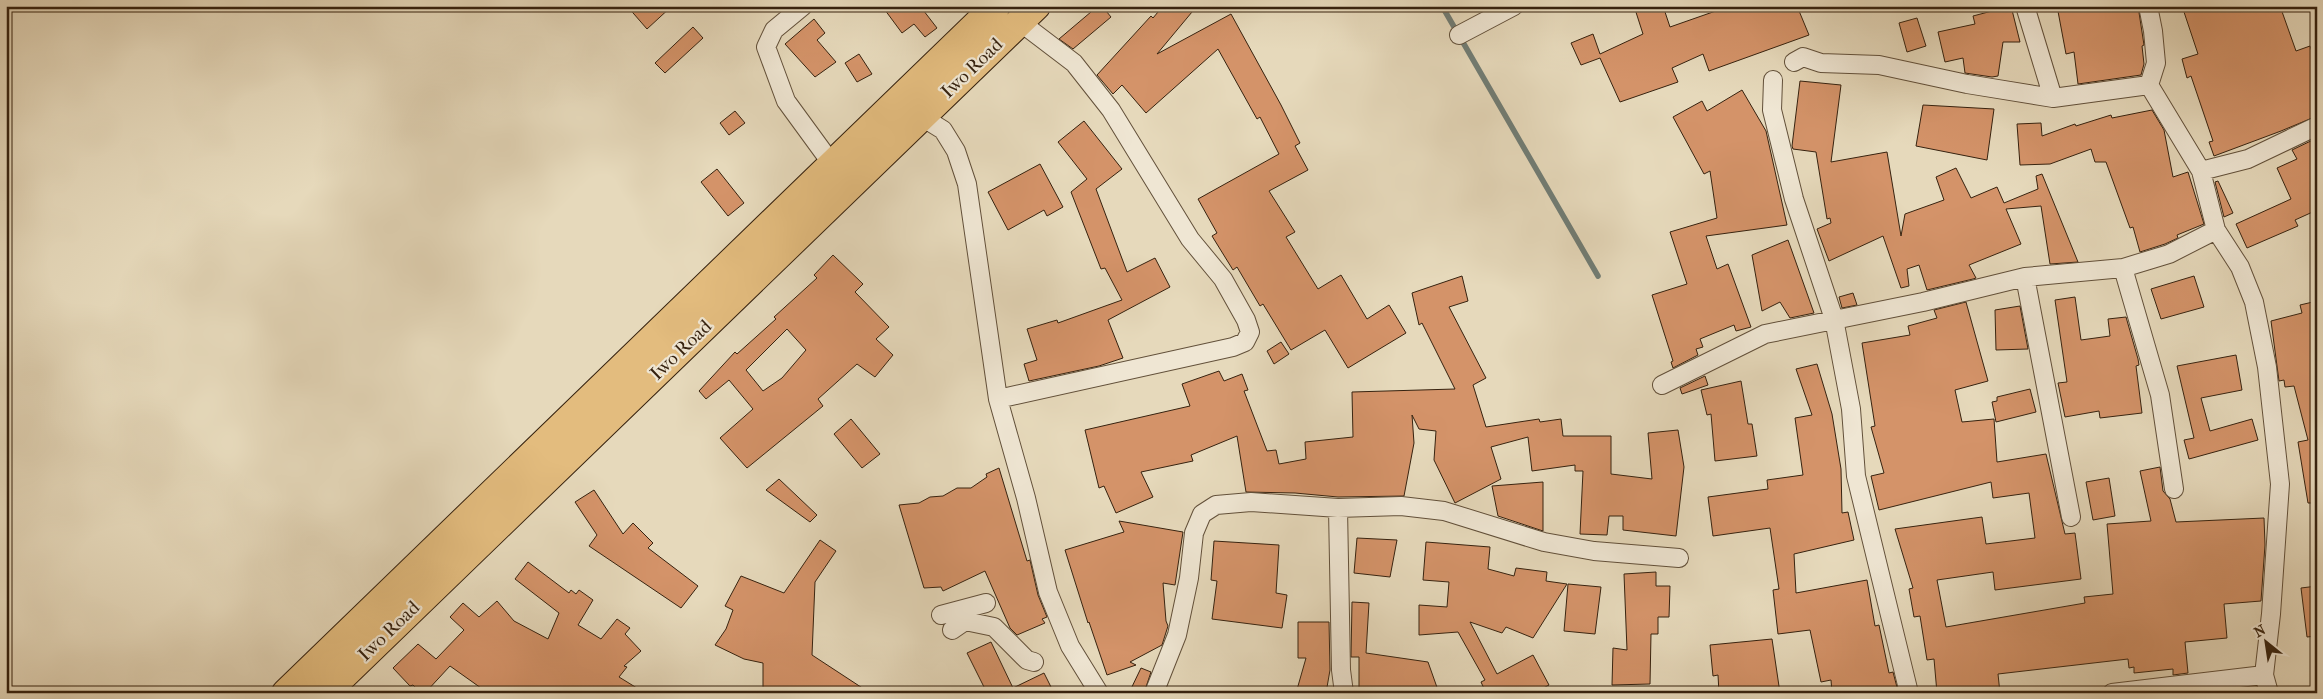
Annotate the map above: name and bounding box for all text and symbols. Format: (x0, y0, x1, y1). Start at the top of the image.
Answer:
street label: Iwo Road (937, 33, 1008, 103)
street label: Iwo Road (646, 315, 717, 385)
street label: Iwo Road (354, 596, 425, 666)
north arrow (2240, 616, 2290, 666)
text: N (2251, 621, 2269, 641)

